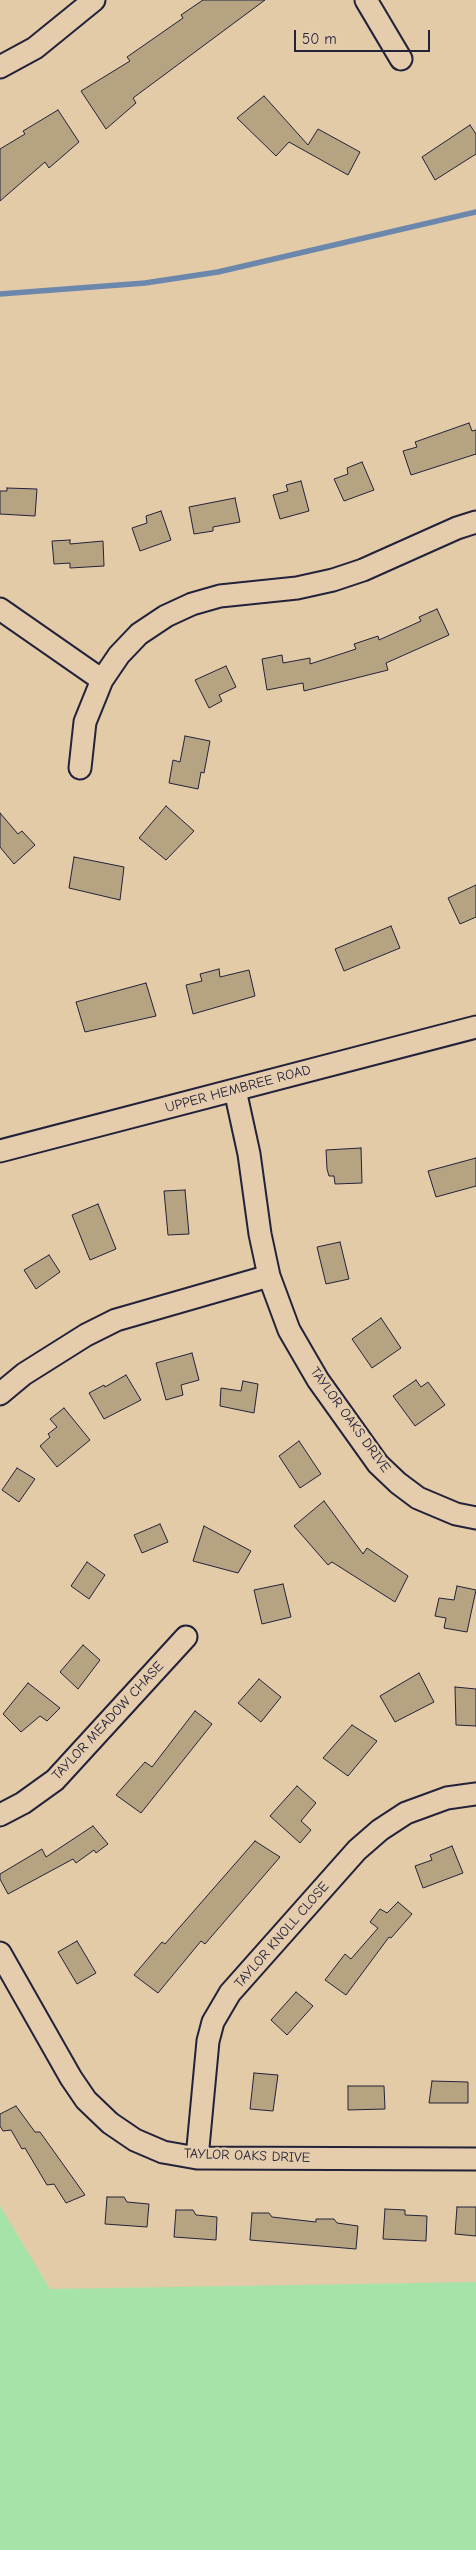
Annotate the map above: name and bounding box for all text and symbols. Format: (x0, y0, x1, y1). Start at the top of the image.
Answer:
scale bar (296, 20, 432, 52)
text: 50 m (302, 30, 337, 48)
street label: UPPER HEMBREE ROAD (163, 1061, 313, 1117)
street label: TAYLOR OAKS DRIVE (306, 1364, 394, 1476)
street label: TAYLOR MEADOW CHASE (49, 1658, 167, 1784)
street label: TAYLOR KNOLL CLOSE (231, 1878, 333, 1992)
street label: TAYLOR OAKS DRIVE (184, 2145, 310, 2167)

